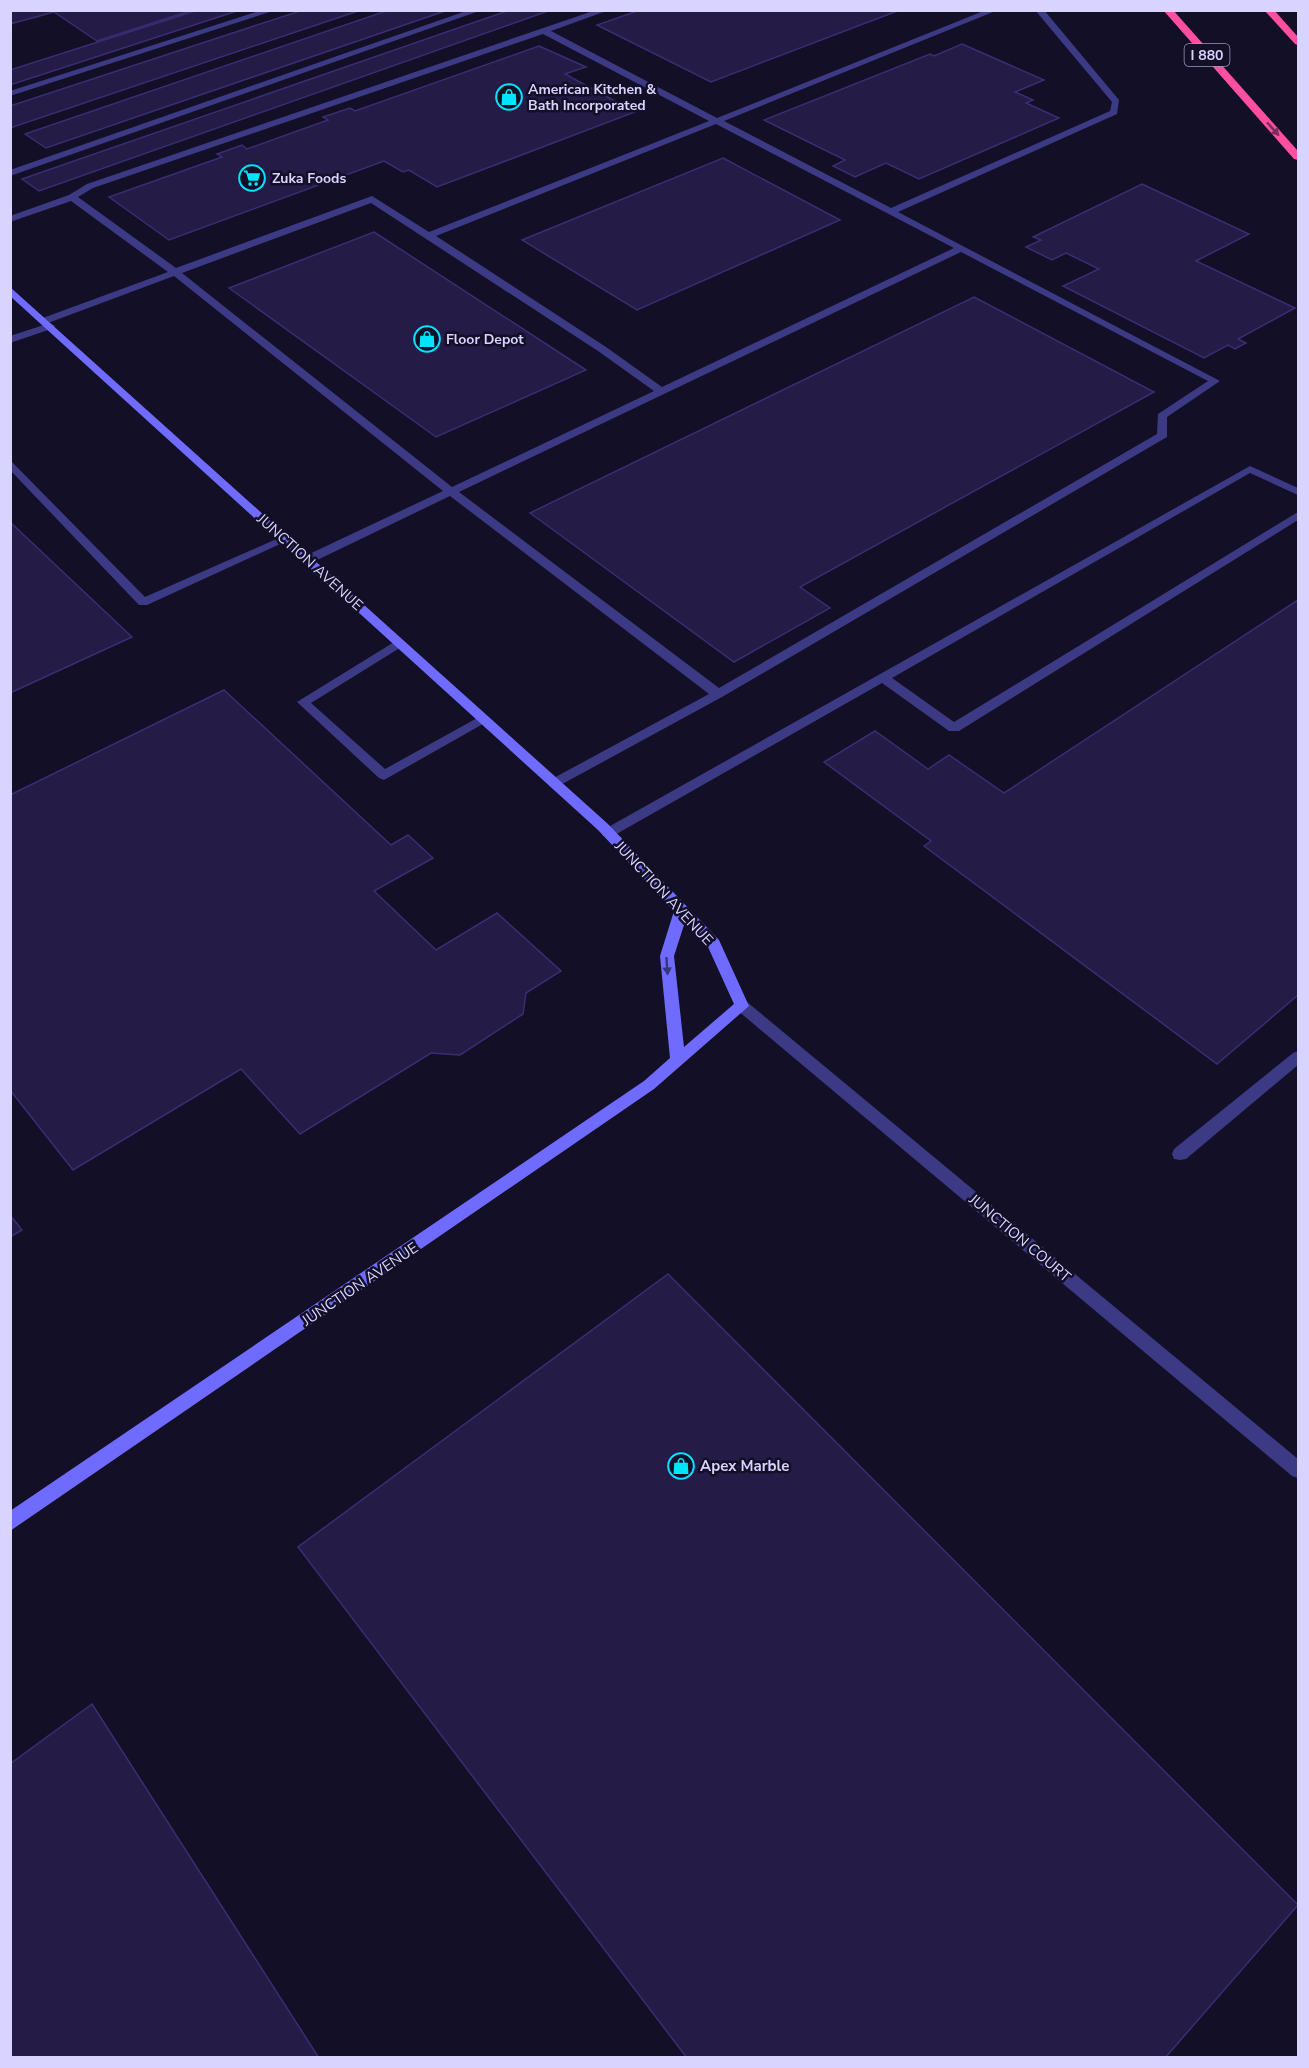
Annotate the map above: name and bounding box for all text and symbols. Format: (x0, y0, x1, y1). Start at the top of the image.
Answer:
road number: I 880 (1184, 44, 1230, 66)
place label: American Kitchen & Bath Incorporated (528, 80, 657, 115)
shop icon: American Kitchen & Bath Incorporated (494, 82, 524, 112)
one-way arrow (1266, 121, 1280, 136)
supermarket icon: Zuka Foods (237, 163, 267, 193)
place label: Zuka Foods (272, 169, 346, 188)
shop icon: Floor Depot (412, 324, 442, 354)
place label: Floor Depot (446, 330, 524, 349)
street label: JUNCTION AVENUE (252, 508, 367, 615)
street label: JUNCTION AVENUE (610, 836, 718, 950)
one-way arrow (663, 957, 672, 976)
street label: JUNCTION COURT (964, 1189, 1075, 1287)
street label: JUNCTION AVENUE (297, 1238, 422, 1331)
shop icon: Apex Marble (666, 1451, 696, 1481)
place label: Apex Marble (700, 1456, 789, 1476)

